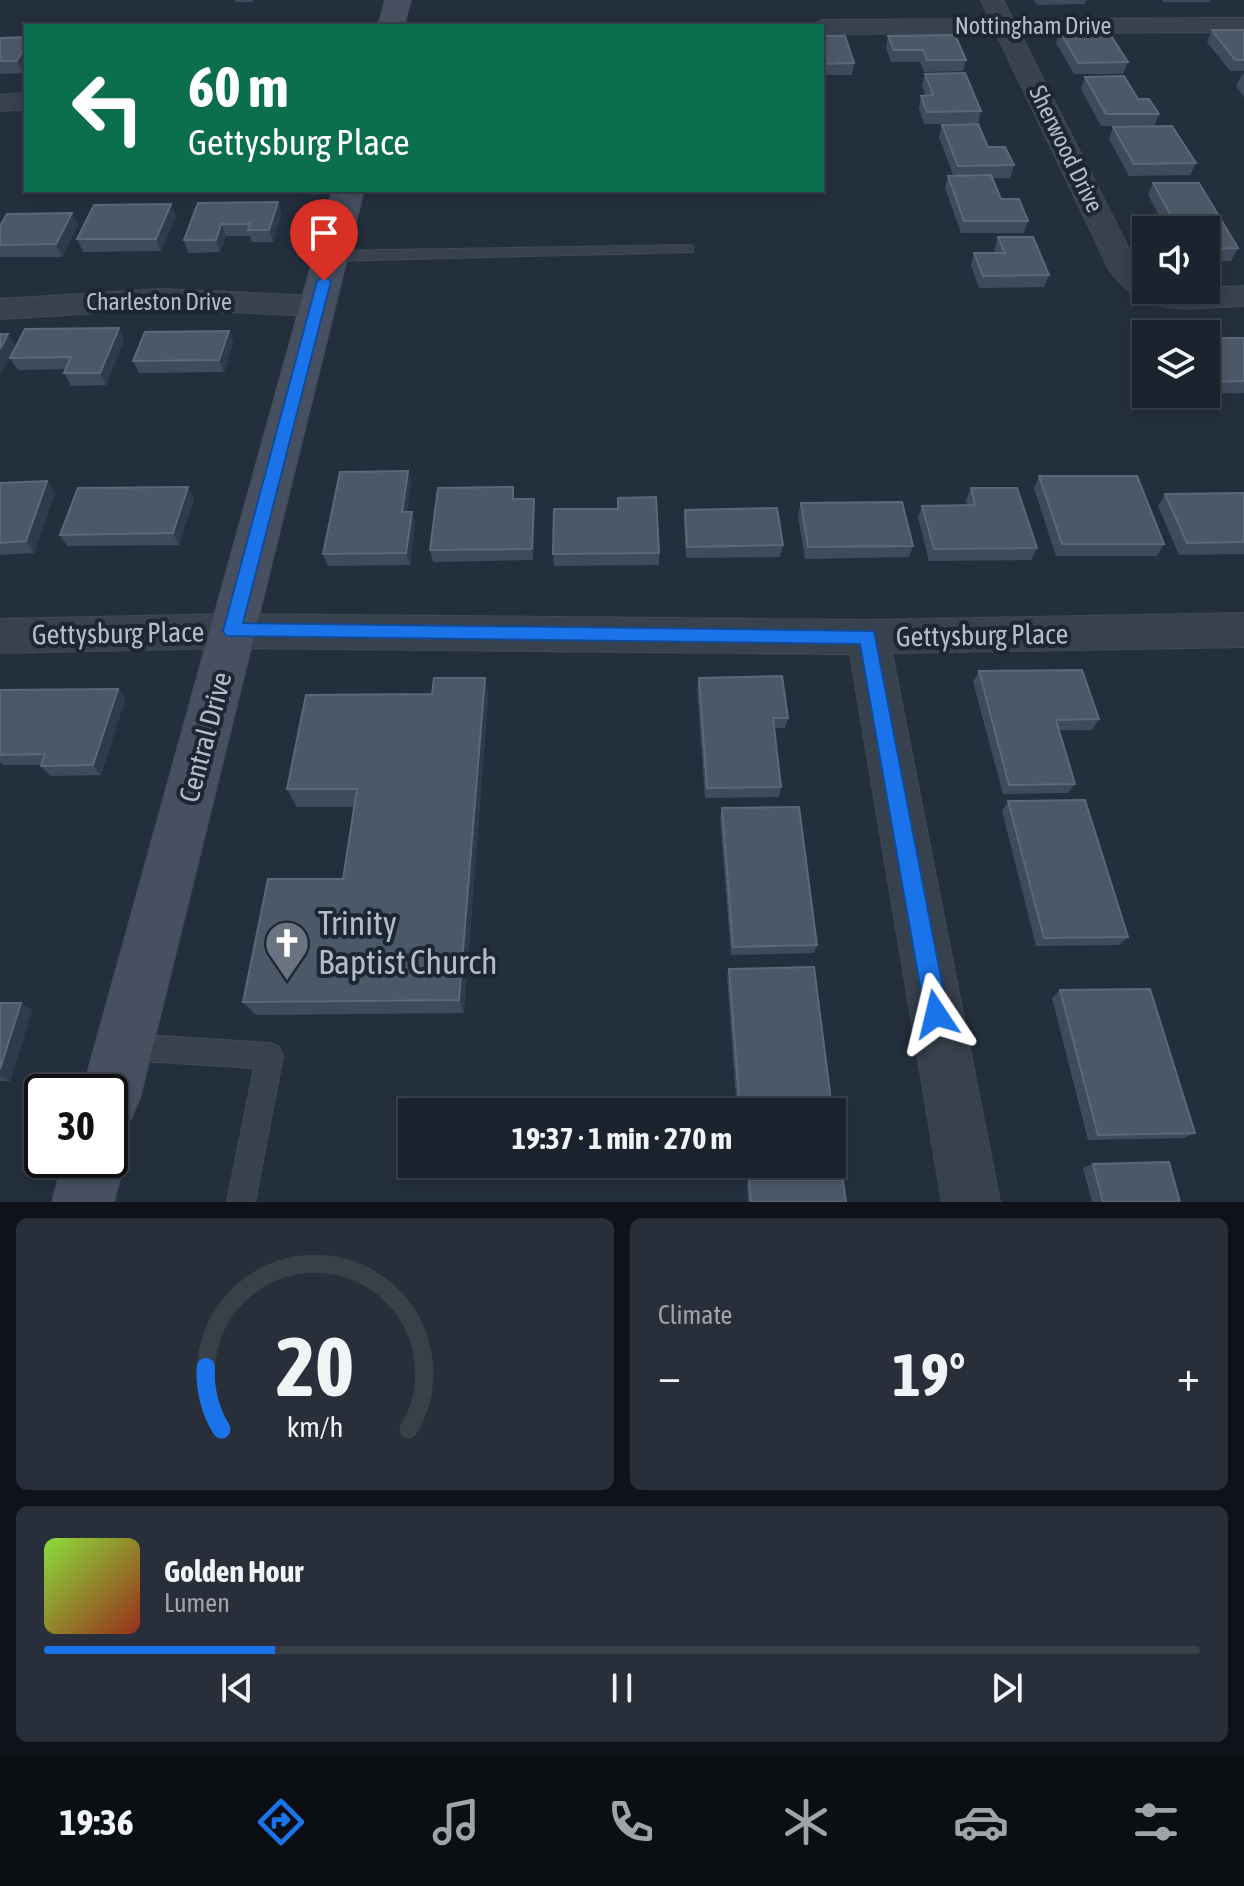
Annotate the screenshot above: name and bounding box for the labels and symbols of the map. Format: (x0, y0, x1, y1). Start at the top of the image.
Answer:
street label: Nottingham Drive (955, 12, 1111, 39)
street label: Sherwood Drive (1024, 81, 1109, 217)
pin (290, 199, 358, 281)
street label: Charleston Drive (86, 288, 232, 315)
street label: Gettysburg Place (32, 615, 204, 651)
street label: Gettysburg Place (896, 617, 1068, 653)
street label: Central Drive (172, 668, 238, 806)
place label: Trinity Baptist Church (318, 903, 497, 981)
church icon: Trinity Baptist Church (263, 919, 311, 982)
position arrow (894, 972, 978, 1056)
speed limit sign: 30 (24, 1074, 128, 1178)

